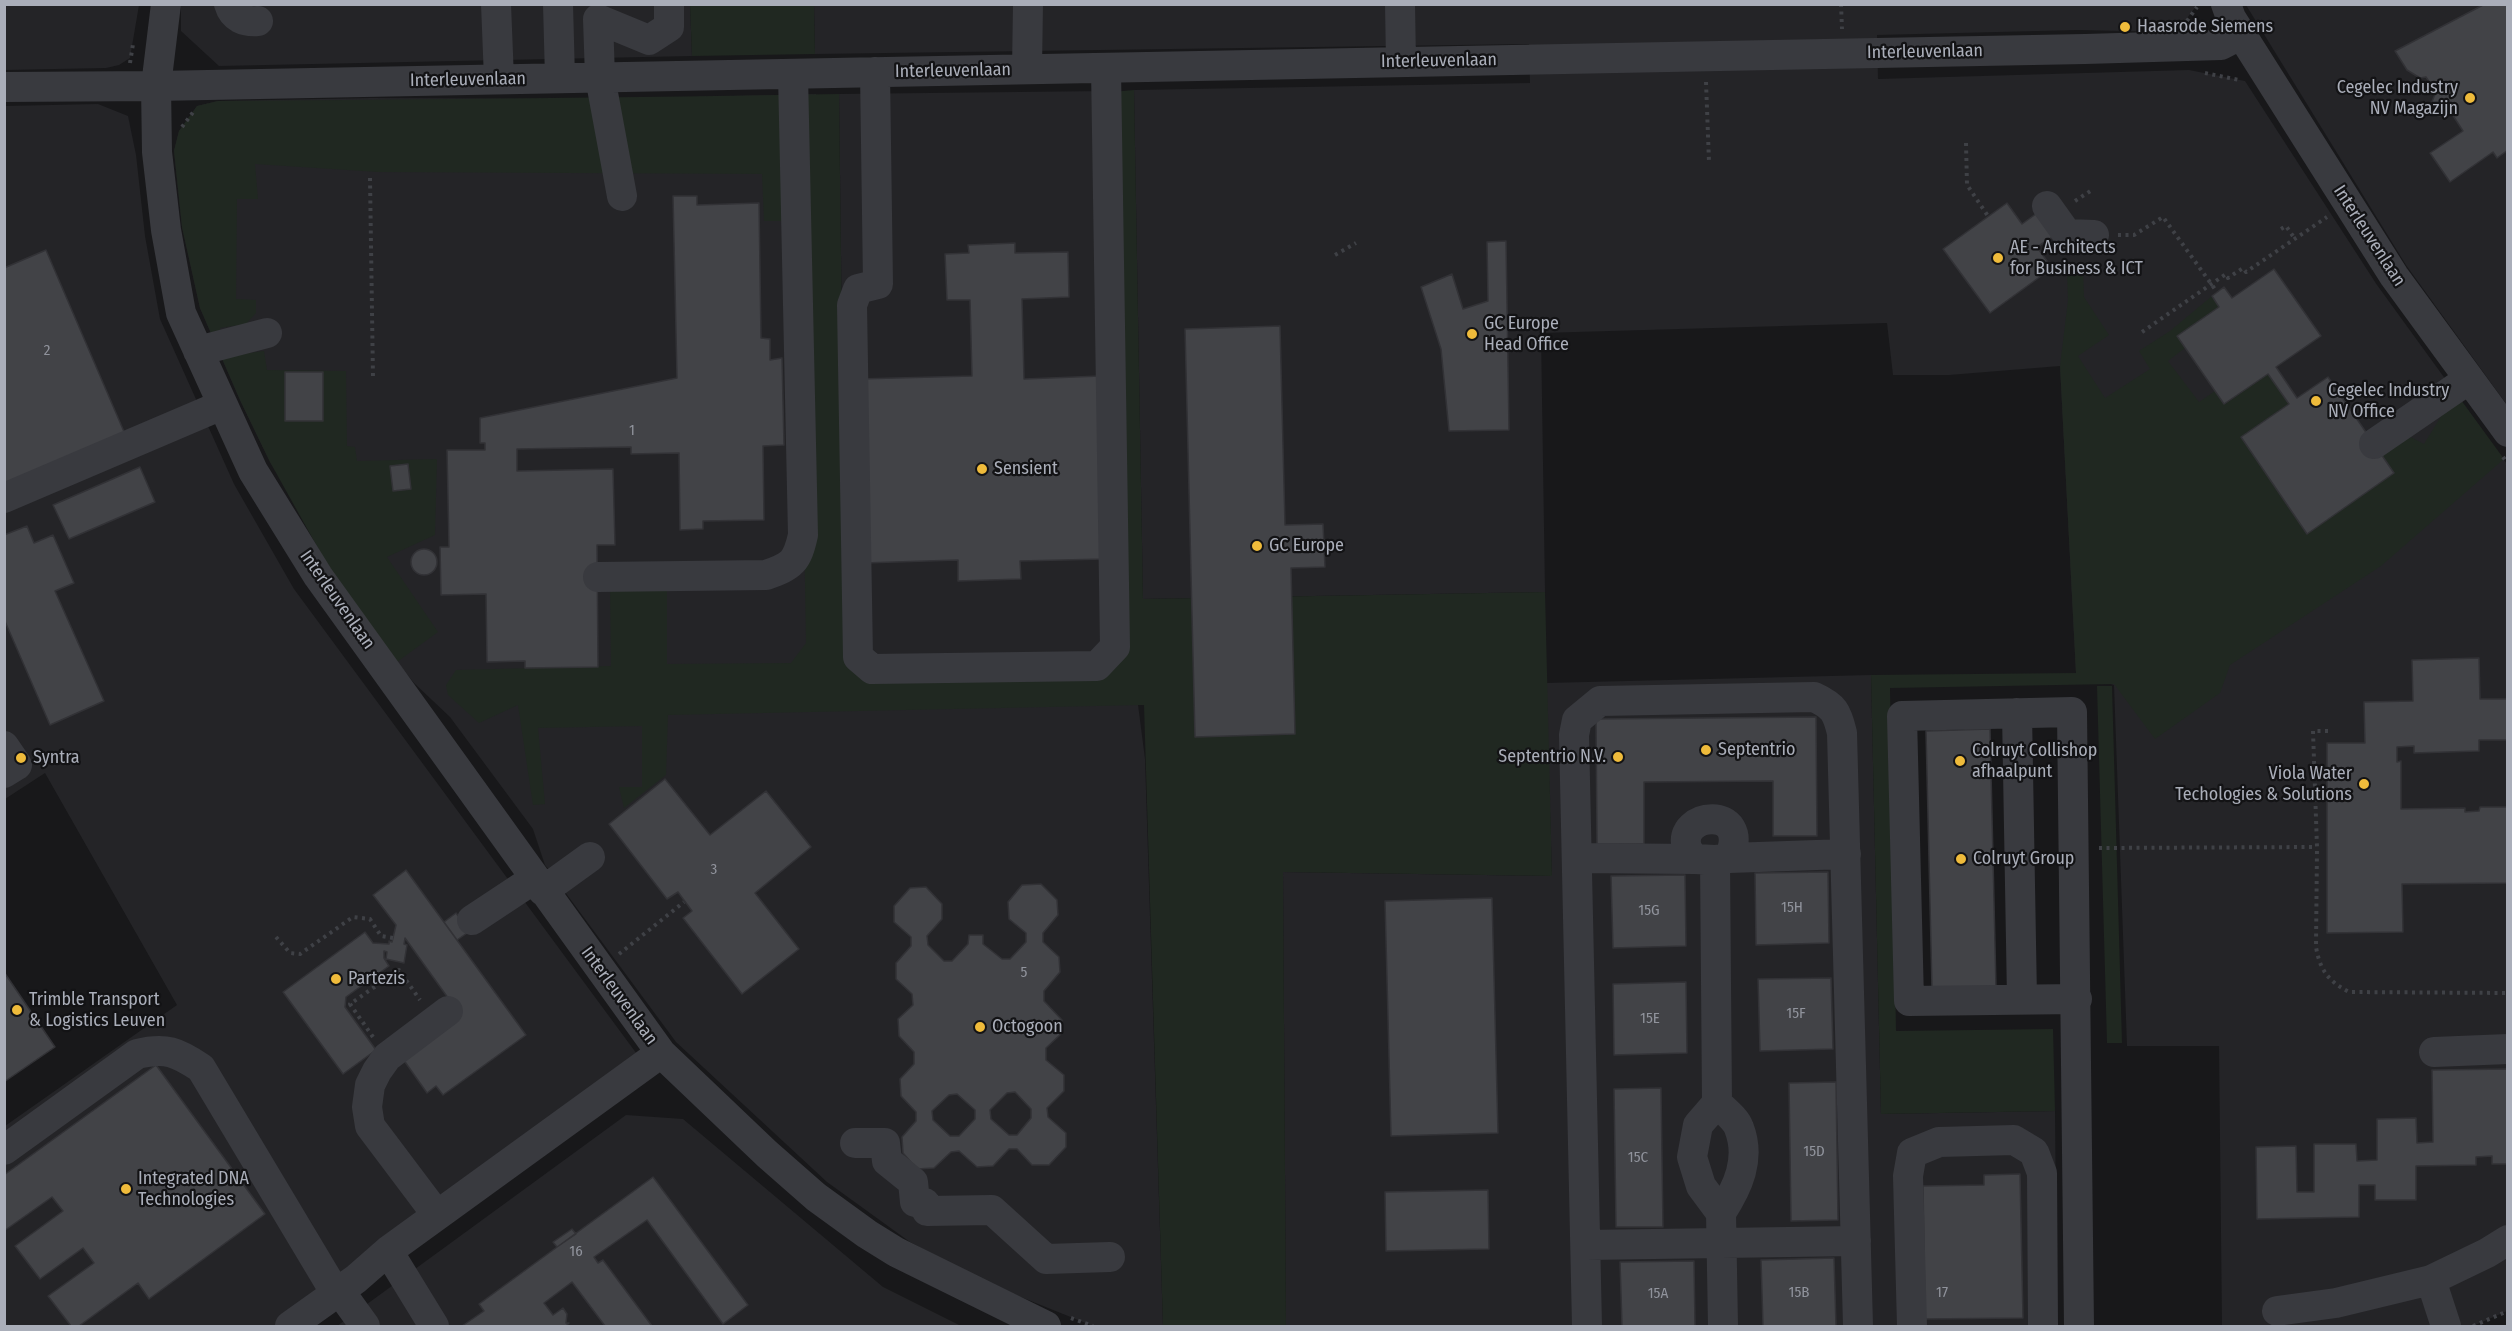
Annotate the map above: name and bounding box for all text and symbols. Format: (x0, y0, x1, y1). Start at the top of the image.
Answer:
place label: Haasrode Siemens (2137, 16, 2273, 38)
marker: Haasrode Siemens (2118, 20, 2132, 34)
street label: Interleuvenlaan (1867, 40, 1983, 64)
street label: Interleuvenlaan (1381, 49, 1497, 73)
street label: Interleuvenlaan (895, 59, 1011, 83)
street label: Interleuvenlaan (410, 68, 526, 92)
place label: Cegelec Industry NV Magazijn (2337, 77, 2458, 119)
marker: Cegelec Industry NV Magazijn (2463, 91, 2477, 105)
street label: Interleuvenlaan (2328, 181, 2410, 291)
place label: AE - Architects for Business & ICT (2010, 237, 2143, 280)
marker: AE - Architects for Business & ICT (1991, 251, 2005, 265)
place label: GC Europe Head Office (1484, 313, 1569, 356)
marker: GC Europe Head Office (1465, 327, 1479, 341)
house number: 2 (44, 342, 50, 360)
place label: Cegelec Industry NV Office (2328, 380, 2449, 422)
marker: Cegelec Industry NV Office (2309, 394, 2323, 408)
house number: 1 (629, 422, 635, 440)
place label: Sensient (994, 458, 1058, 480)
marker: Sensient (975, 462, 989, 476)
place label: GC Europe (1269, 535, 1344, 557)
marker: GC Europe (1250, 539, 1264, 553)
street label: Interleuvenlaan (295, 546, 379, 654)
place label: Septentrio (1718, 739, 1796, 761)
place label: Colruyt Collishop afhaalpunt (1972, 740, 2097, 783)
marker: Septentrio (1699, 743, 1713, 757)
place label: Septentrio N.V. (1498, 746, 1606, 768)
place label: Syntra (33, 747, 80, 769)
marker: Septentrio N.V. (1611, 750, 1625, 764)
marker: Syntra (14, 751, 28, 765)
marker: Colruyt Collishop afhaalpunt (1953, 754, 1967, 768)
place label: Viola Water Techologies & Solutions (2175, 763, 2352, 806)
marker: Viola Water Techologies & Solutions (2357, 777, 2371, 791)
place label: Colruyt Group (1973, 848, 2074, 870)
marker: Colruyt Group (1954, 852, 1968, 866)
house number: 3 (711, 861, 717, 879)
house number: 15H (1781, 899, 1803, 917)
house number: 15G (1638, 902, 1660, 920)
street label: Interleuvenlaan (576, 943, 662, 1049)
house number: 5 (1021, 964, 1027, 982)
place label: Partezis (348, 968, 405, 990)
marker: Partezis (329, 972, 343, 986)
place label: Trimble Transport & Logistics Leuven (29, 989, 165, 1032)
marker: Trimble Transport & Logistics Leuven (10, 1003, 24, 1017)
house number: 15F (1786, 1005, 1806, 1023)
house number: 15E (1640, 1010, 1660, 1028)
place label: Octogoon (992, 1016, 1063, 1038)
marker: Octogoon (973, 1020, 987, 1034)
house number: 15D (1803, 1143, 1825, 1161)
house number: 15C (1628, 1149, 1648, 1167)
place label: Integrated DNA Technologies (138, 1168, 249, 1210)
marker: Integrated DNA Technologies (119, 1182, 133, 1196)
house number: 16 (569, 1243, 583, 1261)
house number: 15B (1789, 1284, 1809, 1302)
house number: 17 (1936, 1284, 1948, 1302)
house number: 15A (1648, 1285, 1668, 1303)

